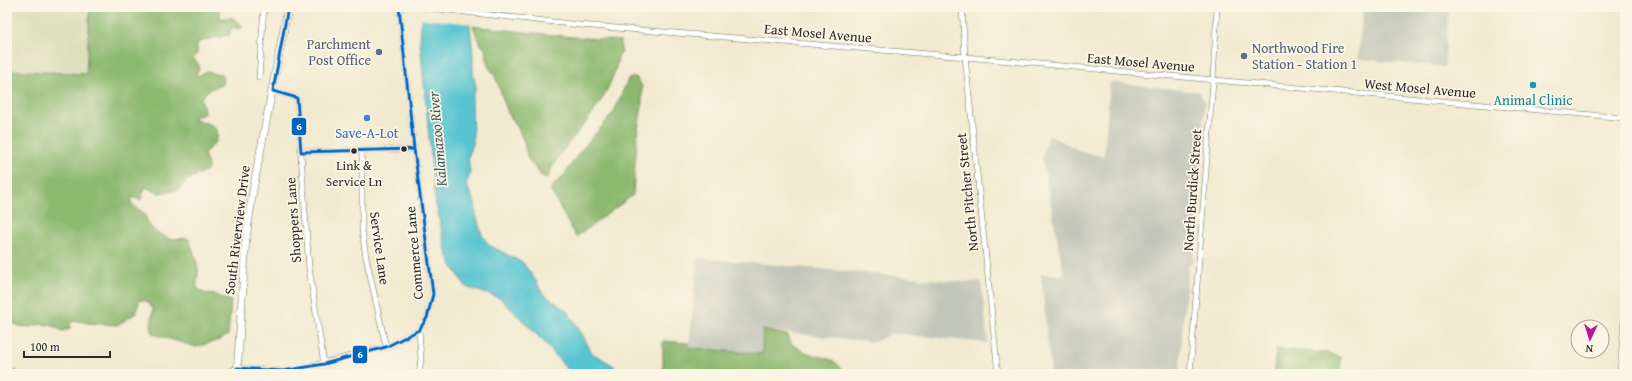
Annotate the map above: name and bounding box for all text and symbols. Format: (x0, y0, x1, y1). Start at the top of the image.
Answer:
street label: East Mosel Avenue (763, 18, 873, 48)
place label: Parchment Post Office (307, 34, 371, 70)
place label: Northwood Fire Station - Station 1 (1252, 38, 1357, 74)
marker: Parchment Post Office (374, 47, 384, 57)
street label: East Mosel Avenue (1086, 47, 1196, 77)
marker: Northwood Fire Station - Station 1 (1239, 51, 1249, 61)
street label: West Mosel Avenue (1363, 73, 1477, 103)
marker: Animal Clinic (1528, 80, 1538, 90)
water label: Kalamazoo River (422, 90, 452, 189)
place label: Animal Clinic (1494, 90, 1572, 110)
marker: Save-A-Lot (362, 113, 372, 123)
line badge: 6 (291, 117, 307, 136)
text: 6 (296, 118, 302, 134)
place label: Save-A-Lot (335, 123, 399, 143)
street label: North Burdick Street (1178, 128, 1206, 252)
street label: North Pitcher Street (951, 132, 983, 252)
unlabelled marker (399, 144, 409, 154)
marker: Link & Service Ln (349, 146, 359, 156)
place label: Link & Service Ln (326, 156, 383, 191)
street label: South Riverview Drive (219, 164, 255, 296)
street label: Shoppers Lane (280, 176, 306, 263)
street label: Commerce Lane (400, 205, 428, 300)
street label: Service Lane (365, 210, 395, 286)
north arrow (1570, 319, 1610, 359)
scale bar (24, 333, 110, 359)
text: 100 m (30, 338, 60, 355)
text: N (1584, 341, 1594, 357)
line badge: 6 (352, 345, 368, 364)
text: 6 (357, 346, 363, 362)

